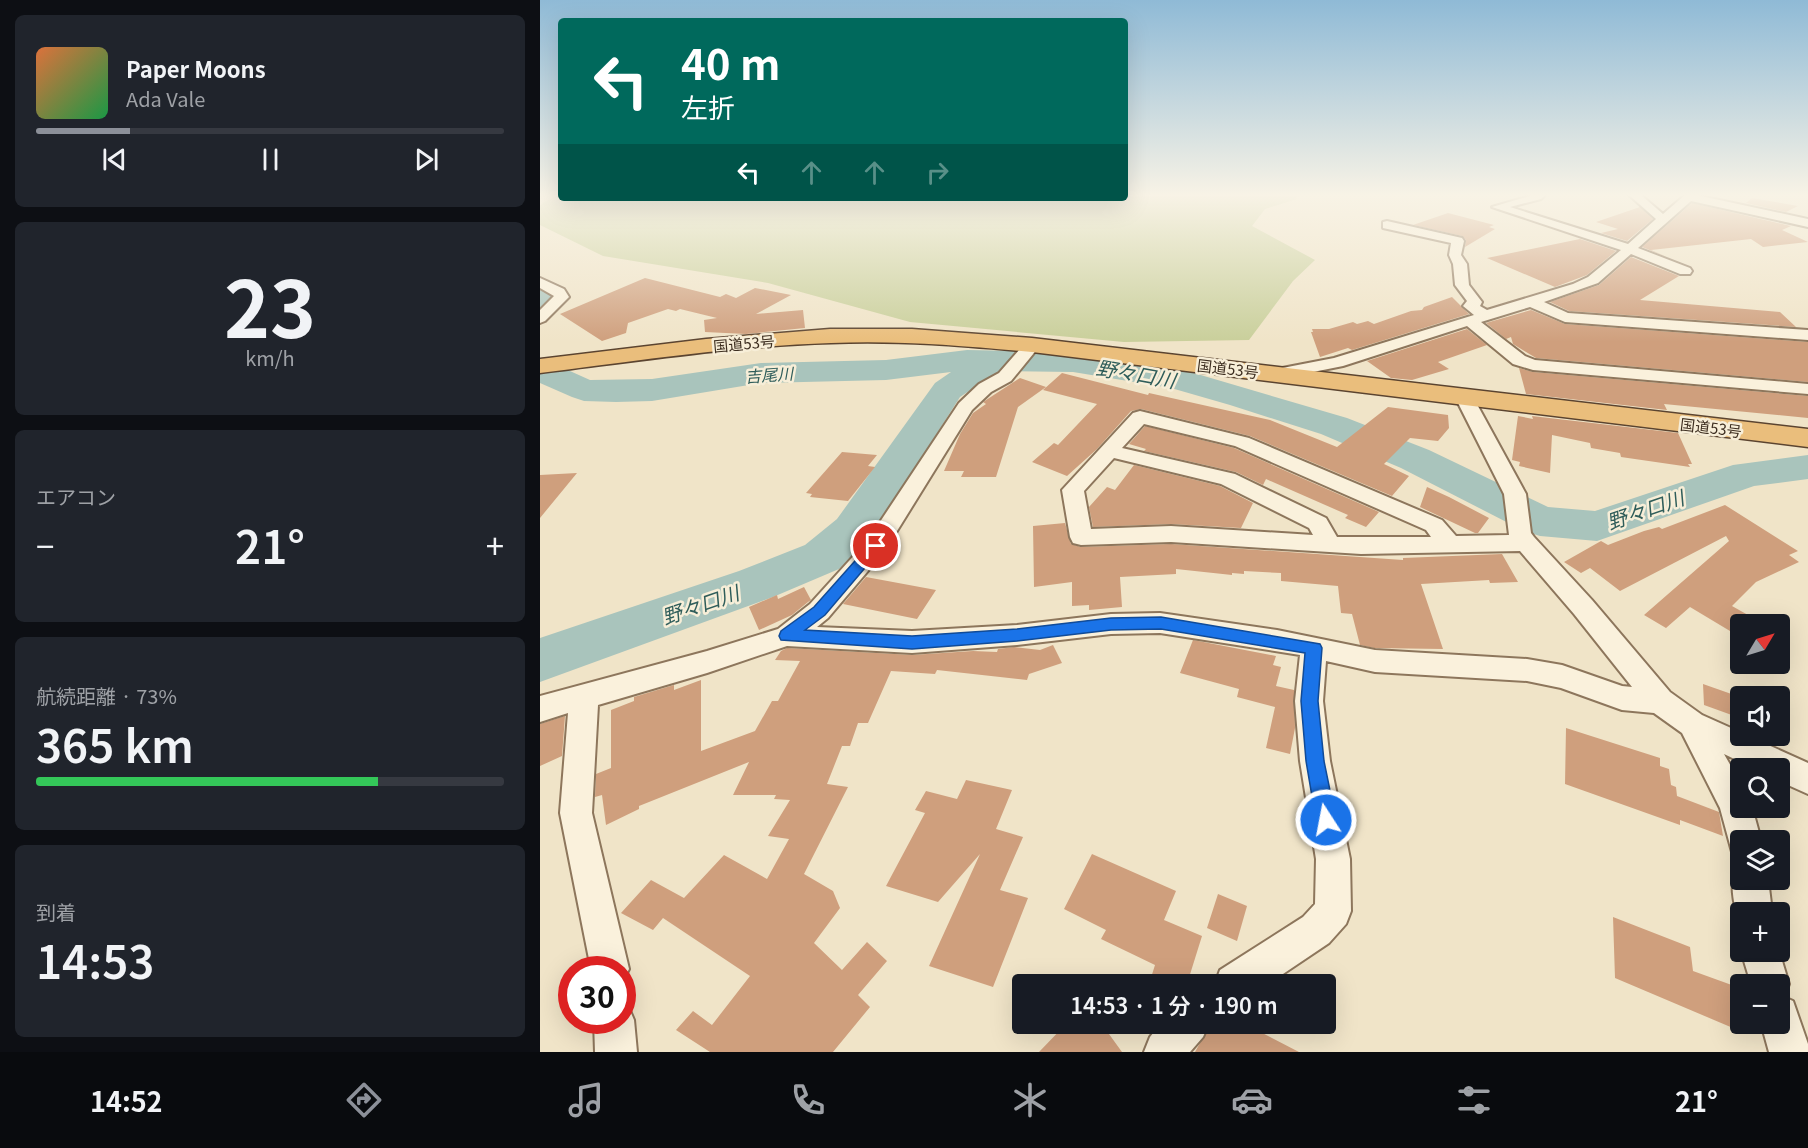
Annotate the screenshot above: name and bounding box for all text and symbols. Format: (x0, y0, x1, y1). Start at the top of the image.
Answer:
text: 40 m (681, 31, 781, 92)
icon: left (582, 42, 660, 120)
text: Paper Moons (126, 52, 266, 84)
text: Ada Vale (126, 84, 205, 113)
text: 左折 (681, 87, 735, 126)
icon: previous (98, 143, 131, 176)
icon: pause (254, 143, 287, 176)
icon: next (410, 143, 443, 176)
icon: left (732, 156, 765, 189)
icon: ahead (795, 156, 828, 189)
icon: ahead (858, 156, 891, 189)
icon: right (921, 156, 954, 189)
text: 23 (224, 248, 316, 360)
street label: 国道53号 (712, 330, 776, 356)
text: km/h (245, 343, 295, 372)
water label: 野々口川 (1094, 352, 1180, 395)
street label: 国道53号 (1196, 354, 1260, 382)
water label: 吉尾川 (744, 360, 796, 388)
street label: 国道53号 (1679, 413, 1743, 441)
text: エアコン (36, 482, 116, 511)
water label: 野々口川 (1602, 482, 1689, 536)
text: 21° (235, 512, 305, 577)
pin (850, 520, 901, 571)
text: − (36, 521, 54, 569)
text: + (486, 521, 504, 569)
icon: arrive (859, 529, 892, 562)
water label: 野々口川 (657, 577, 744, 631)
north arrow (1730, 614, 1790, 674)
map controls (1730, 614, 1790, 1034)
text: 航続距離 · 73% (36, 681, 177, 710)
button: sound (1730, 686, 1790, 746)
text: 365 km (36, 711, 194, 776)
button: search (1730, 758, 1790, 818)
position arrow (1294, 788, 1358, 852)
button: layers (1730, 830, 1790, 890)
text: 到着 (36, 897, 76, 926)
button: + (1730, 902, 1790, 962)
text: 14:53 (36, 927, 154, 992)
speed limit sign: 30 (558, 956, 636, 1034)
button: − (1730, 974, 1790, 1034)
text: 14:53 · 1 分 · 190 m (1070, 988, 1278, 1020)
icon: directions (343, 1079, 385, 1121)
icon: music (565, 1079, 607, 1121)
icon: phone (787, 1079, 829, 1121)
icon: climate (1009, 1079, 1051, 1121)
icon: car (1231, 1079, 1273, 1121)
icon: filters (1453, 1079, 1495, 1121)
text: 14:52 (90, 1081, 163, 1120)
text: 21° (1675, 1081, 1718, 1120)

